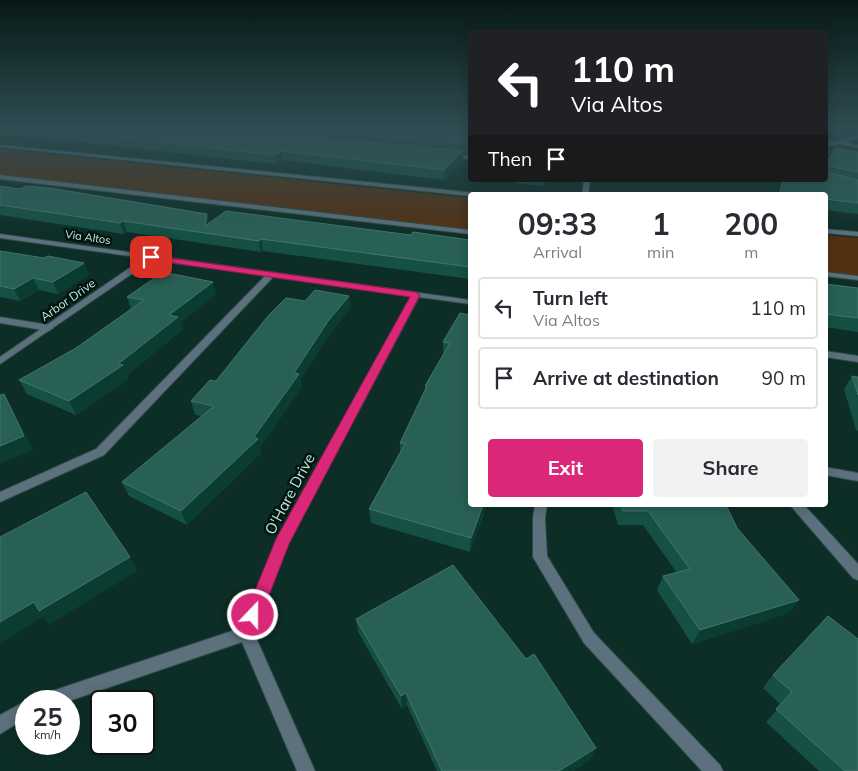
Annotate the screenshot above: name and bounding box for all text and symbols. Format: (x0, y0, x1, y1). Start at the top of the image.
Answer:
text: 110 m (571, 47, 675, 91)
icon: left (488, 50, 553, 115)
text: Via Altos (571, 90, 663, 118)
icon: arrive (542, 145, 570, 173)
text: Then (488, 147, 532, 171)
text: 09:33 (518, 205, 597, 243)
text: 1 (652, 205, 670, 243)
text: 200 (724, 205, 778, 243)
street label: Via Altos (64, 227, 112, 247)
pin (130, 236, 172, 278)
text: Arrival (533, 242, 582, 262)
text: min (647, 242, 674, 262)
text: m (744, 242, 758, 262)
icon: arrive (137, 243, 165, 271)
street label: Arbor Drive (37, 275, 98, 324)
text: Turn left (533, 286, 608, 310)
icon: left (490, 294, 518, 322)
text: 110 m (750, 296, 806, 320)
text: Via Altos (533, 310, 600, 330)
icon: arrive (490, 364, 518, 392)
text: Arrive at destination (533, 366, 719, 390)
text: 90 m (762, 366, 806, 390)
button: Exit (488, 439, 643, 497)
button: Share (653, 439, 808, 497)
street label: O'Hare Drive (260, 450, 319, 538)
position arrow (226, 588, 278, 640)
speed limit sign: 30 (90, 690, 155, 755)
text: 25 (32, 701, 63, 732)
text: km/h (34, 727, 61, 742)

